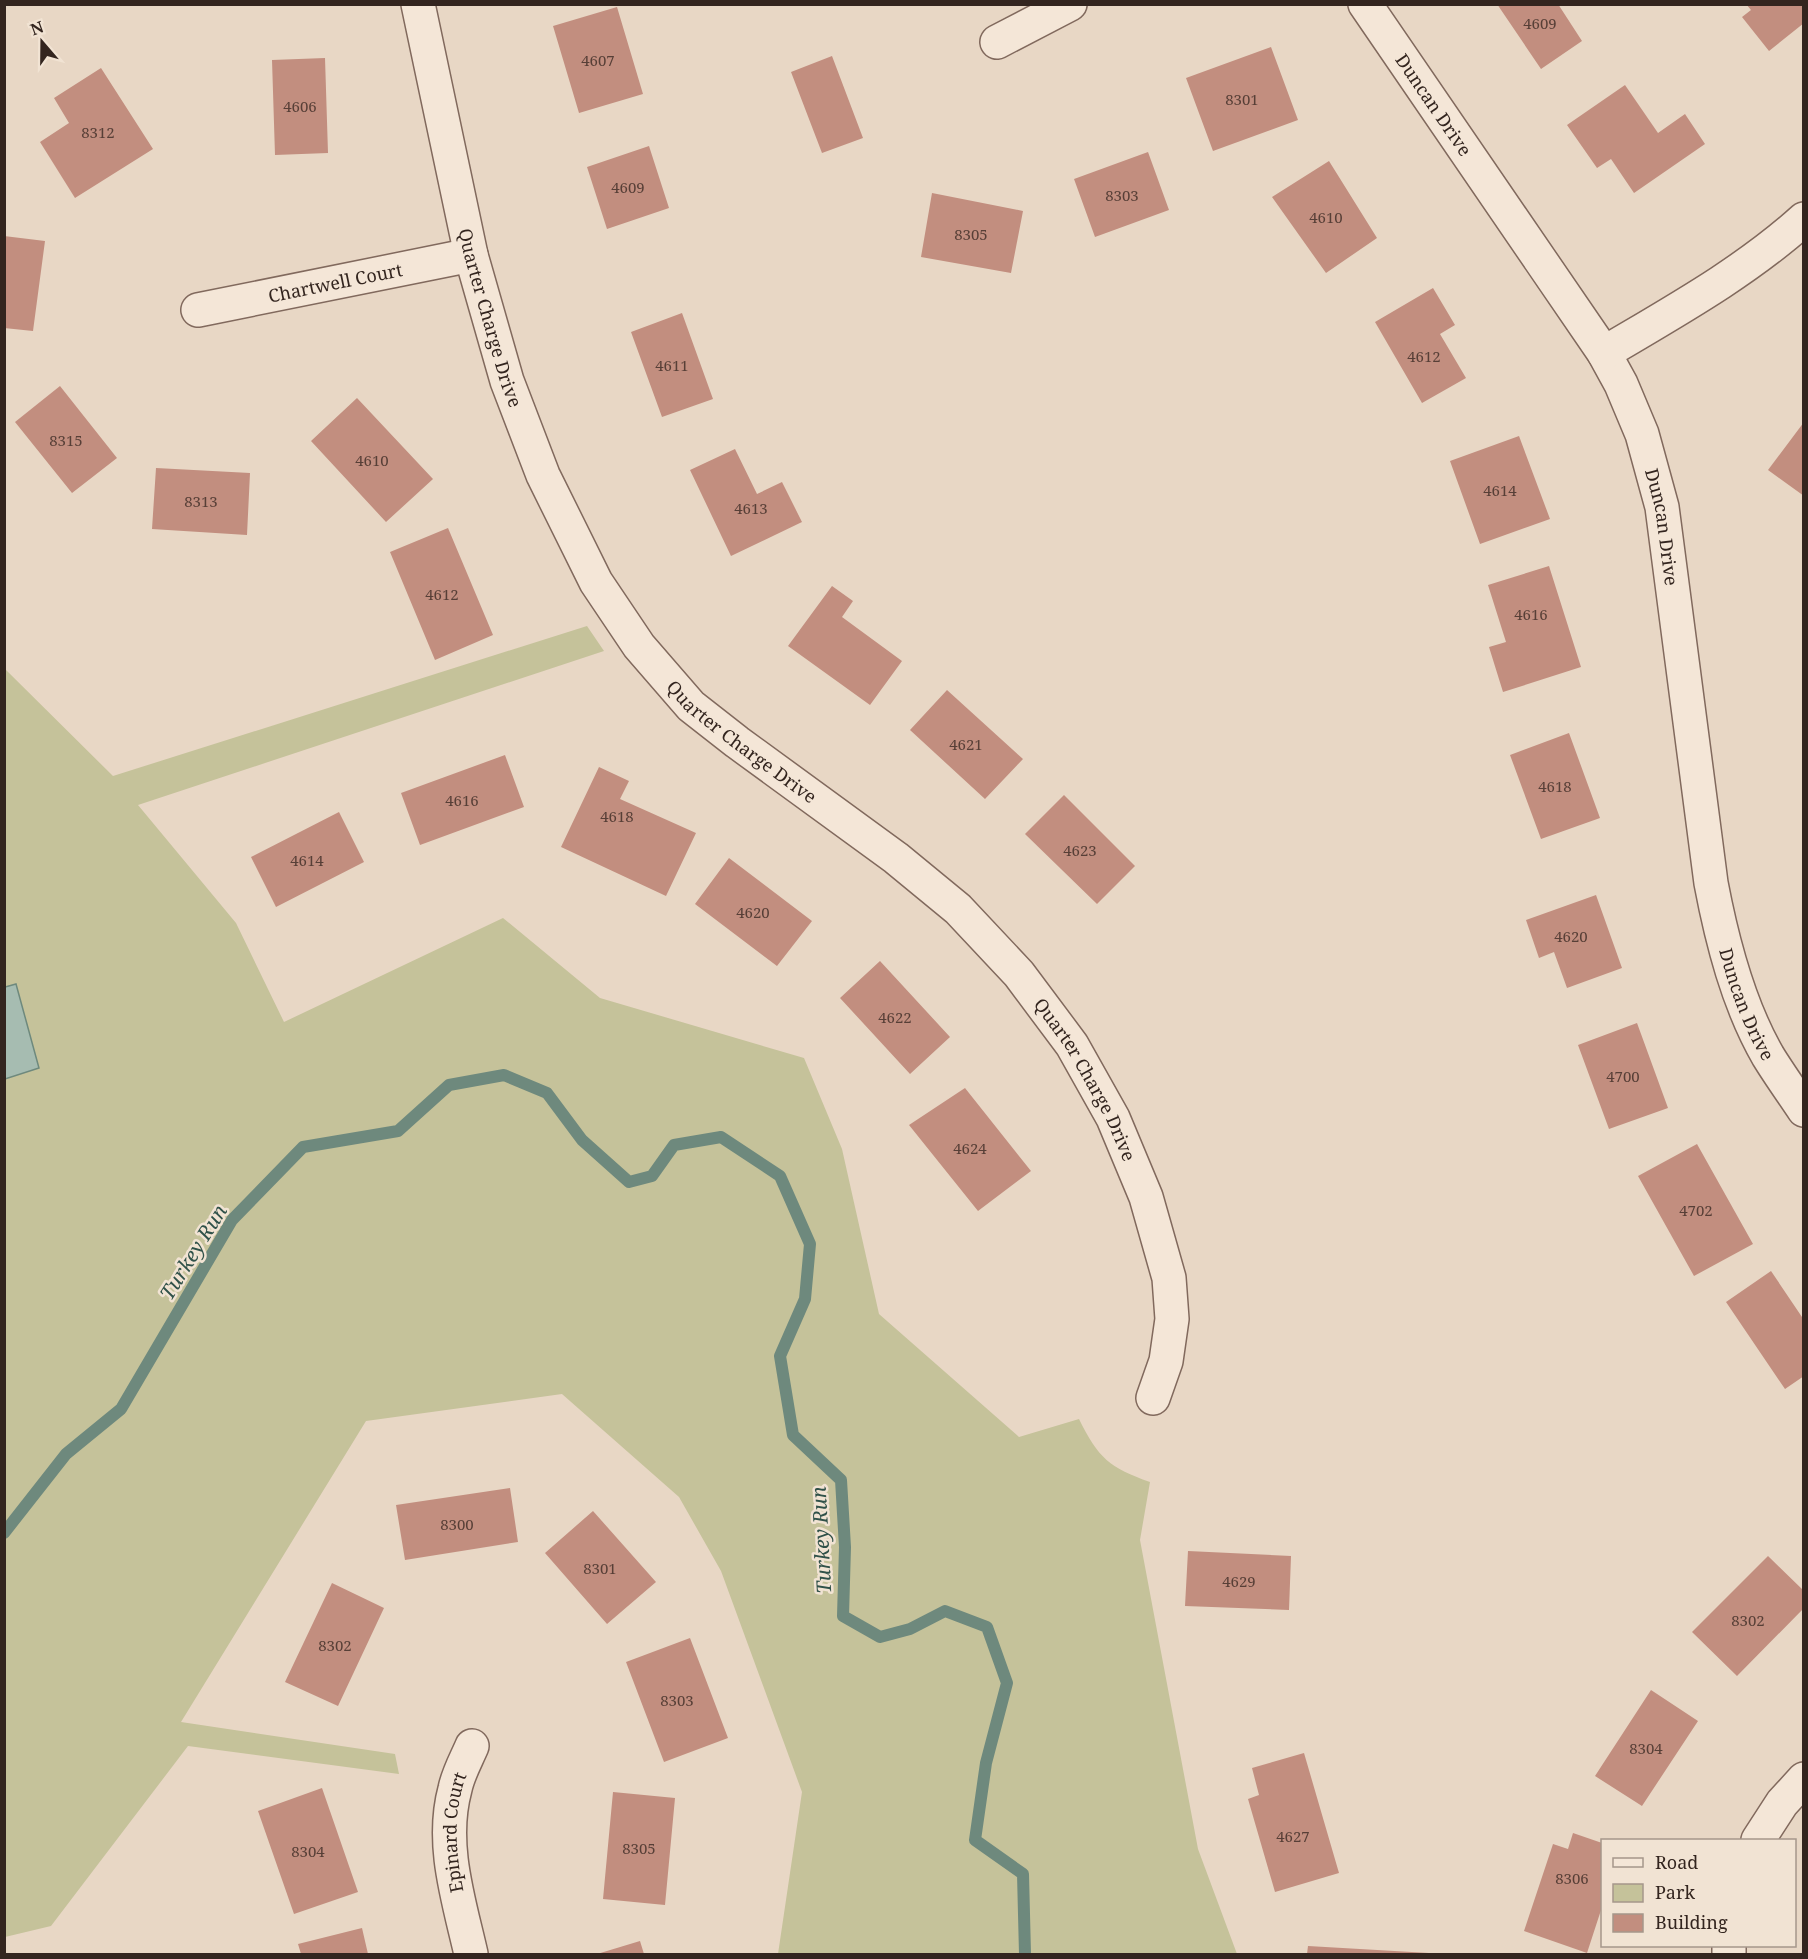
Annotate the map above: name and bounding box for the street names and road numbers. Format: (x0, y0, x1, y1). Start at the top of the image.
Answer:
street label: Duncan Drive (1390, 49, 1477, 160)
street label: Quarter Charge Drive (454, 226, 528, 411)
street label: Chartwell Court (266, 257, 404, 308)
street label: Duncan Drive (1640, 466, 1684, 587)
street label: Quarter Charge Drive (662, 675, 822, 808)
street label: Duncan Drive (1714, 945, 1780, 1065)
street label: Quarter Charge Drive (1029, 993, 1142, 1165)
street label: Epinard Court (437, 1768, 471, 1895)

